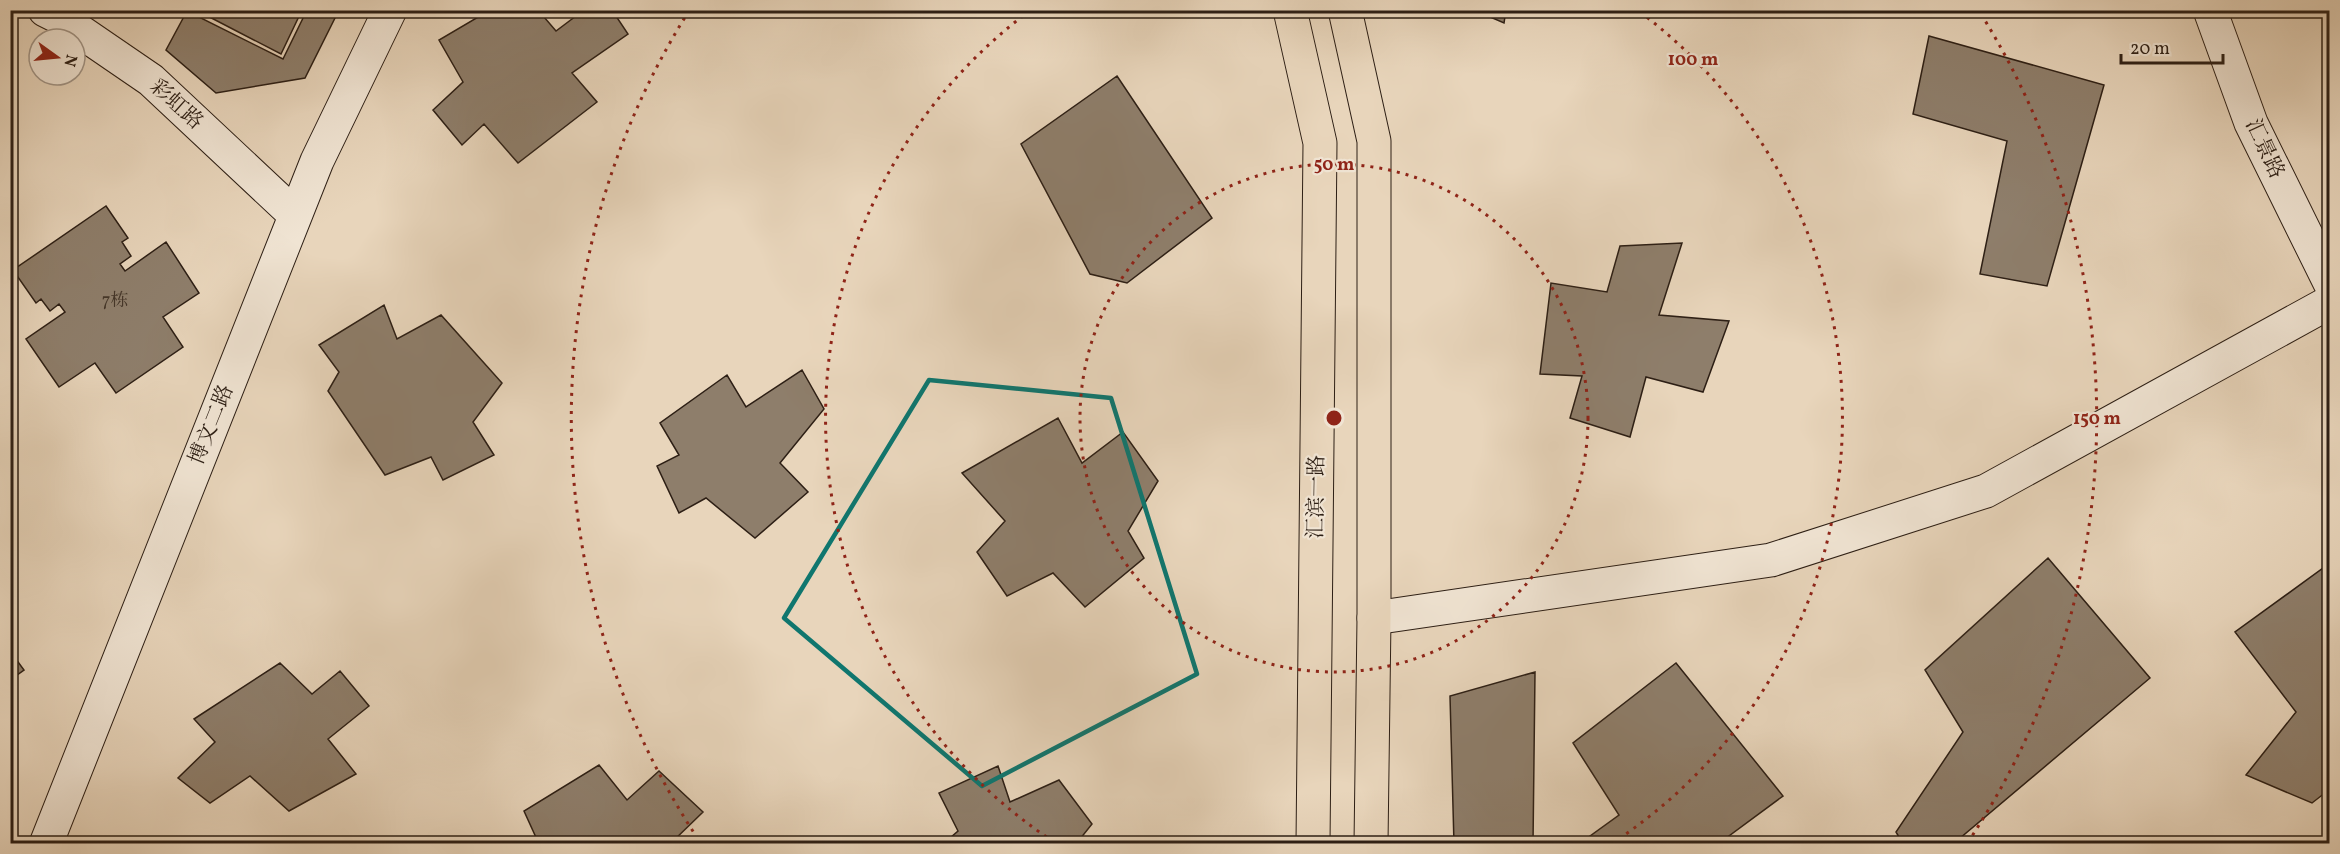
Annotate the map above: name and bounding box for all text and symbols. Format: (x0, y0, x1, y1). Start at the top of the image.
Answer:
north arrow (27, 27, 87, 87)
scale bar (2121, 27, 2223, 65)
text: 20 m (2130, 37, 2170, 62)
text: 100 m (1668, 48, 1718, 73)
text: N (57, 52, 82, 69)
street label: 彩虹路 (143, 73, 209, 137)
street label: 汇景路 (2238, 114, 2290, 184)
text: 50 m (1314, 153, 1354, 178)
house number: 7栋 (102, 289, 128, 314)
street label: 博文二路 (183, 381, 241, 469)
text: 150 m (2073, 407, 2121, 432)
centre of rings (1324, 408, 1344, 428)
street label: 汇滨一路 (1302, 455, 1332, 539)

